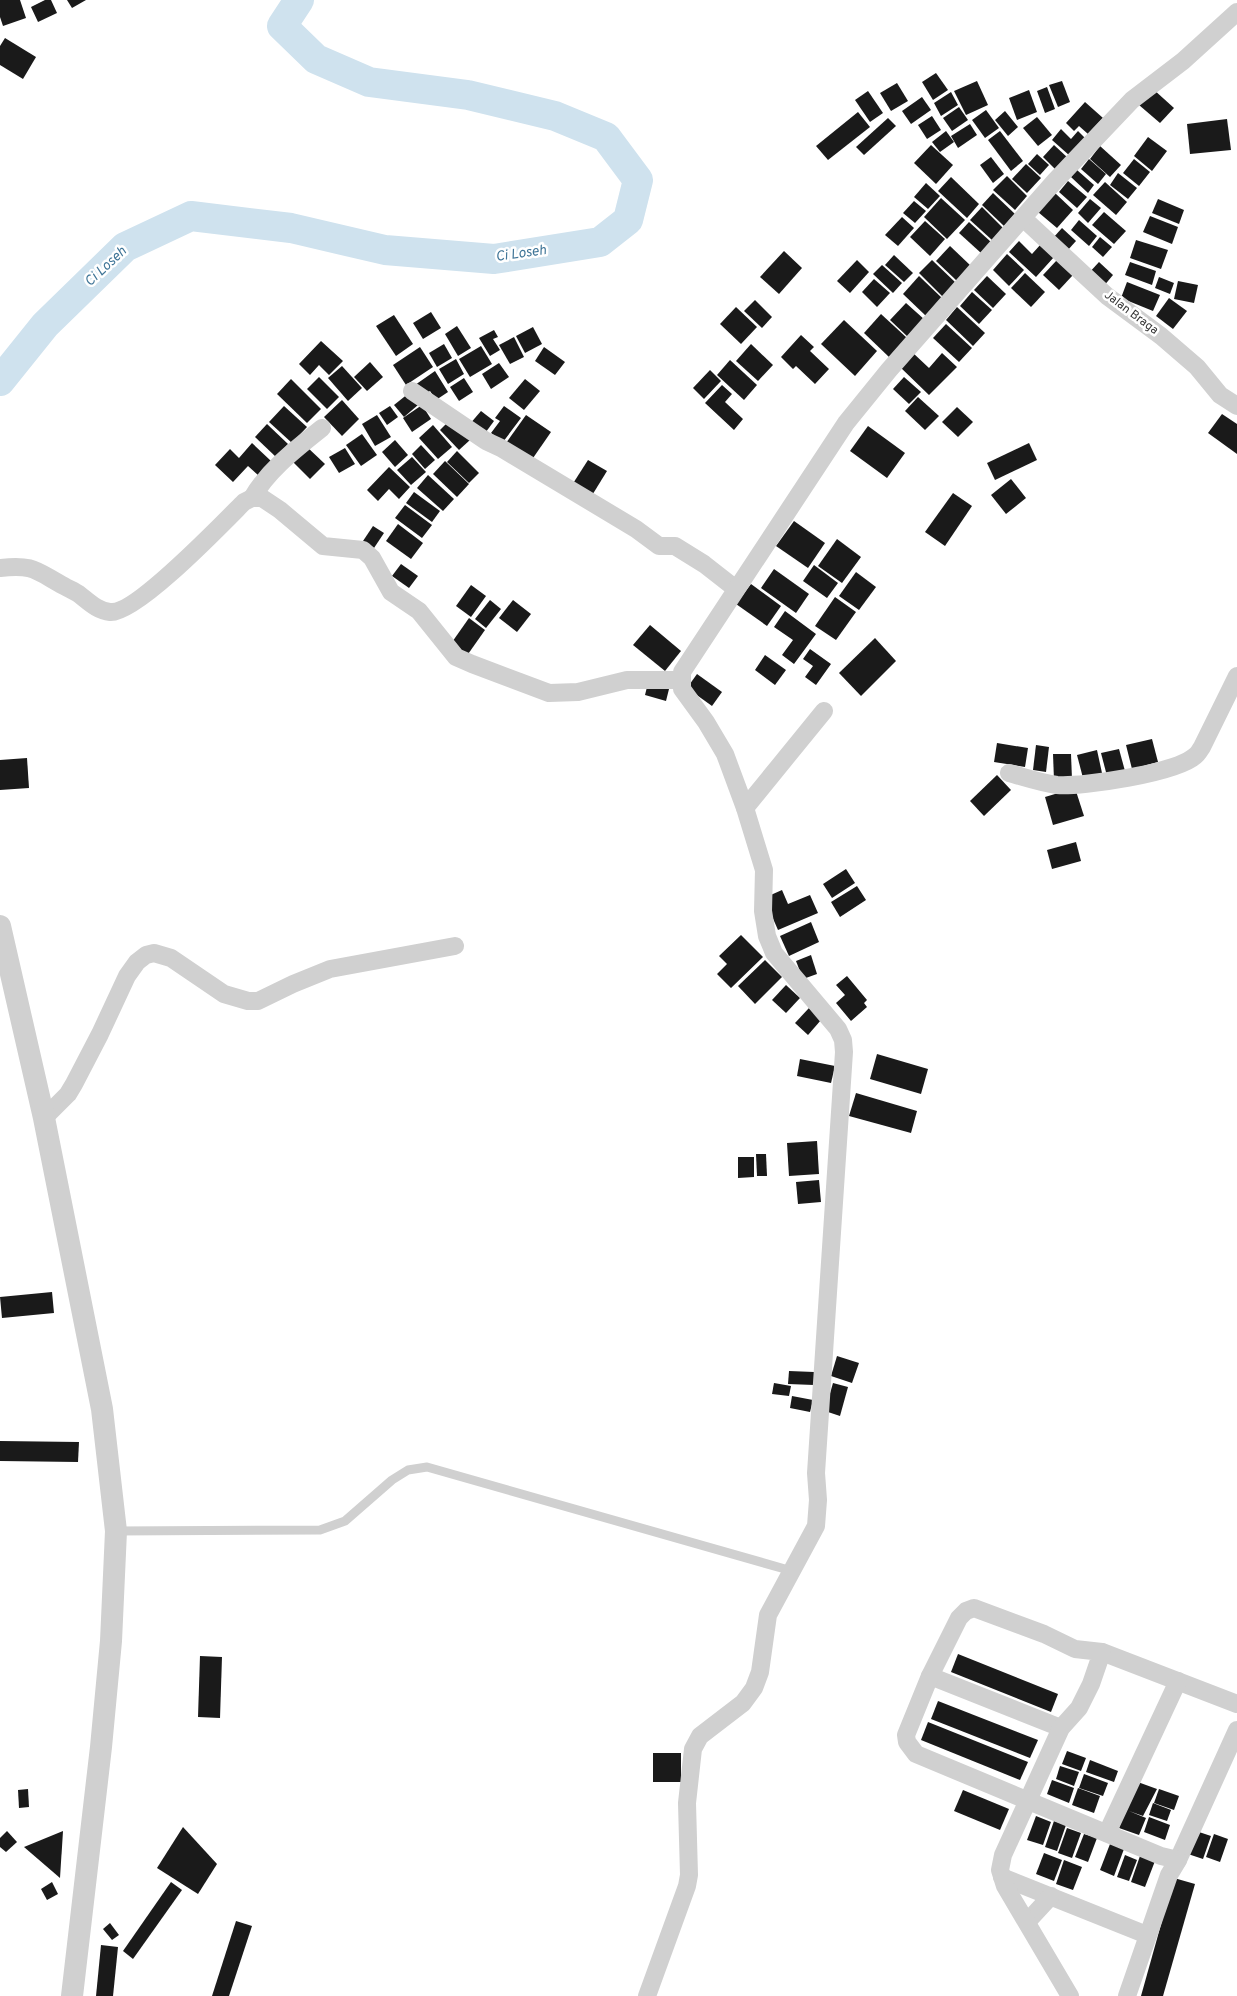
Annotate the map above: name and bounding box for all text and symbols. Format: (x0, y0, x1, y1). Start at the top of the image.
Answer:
water label: Ci Loseh (495, 242, 548, 266)
water label: Ci Loseh (82, 243, 131, 291)
street label: Jalan Braga (1101, 287, 1161, 339)

